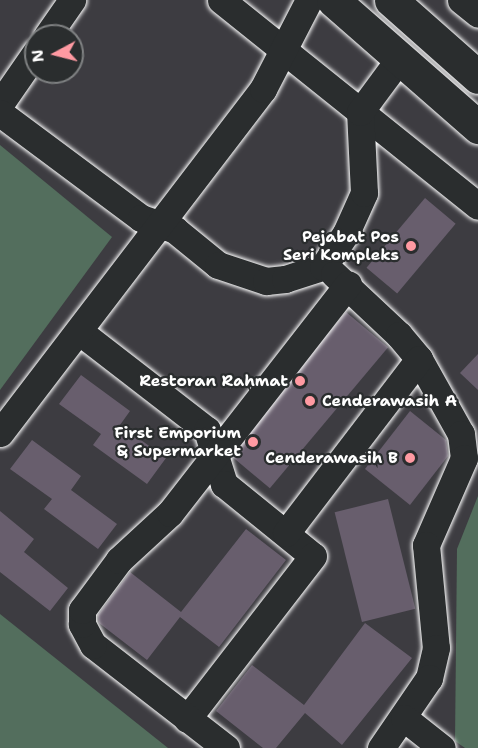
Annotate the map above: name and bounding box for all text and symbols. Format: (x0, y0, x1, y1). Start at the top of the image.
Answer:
north arrow (24, 24, 84, 84)
text: N (26, 48, 49, 64)
place label: Pejabat Pos Seri Kompleks (283, 227, 399, 265)
marker: Pejabat Pos Seri Kompleks (404, 239, 418, 253)
place label: Restoran Rahmat (139, 371, 288, 391)
marker: Restoran Rahmat (293, 374, 307, 388)
place label: Cenderawasih A (322, 391, 457, 411)
marker: Cenderawasih A (303, 394, 317, 408)
place label: First Emporium & Supermarket (114, 423, 241, 461)
marker: First Emporium & Supermarket (246, 435, 260, 449)
place label: Cenderawasih B (265, 448, 398, 468)
marker: Cenderawasih B (403, 451, 417, 465)

